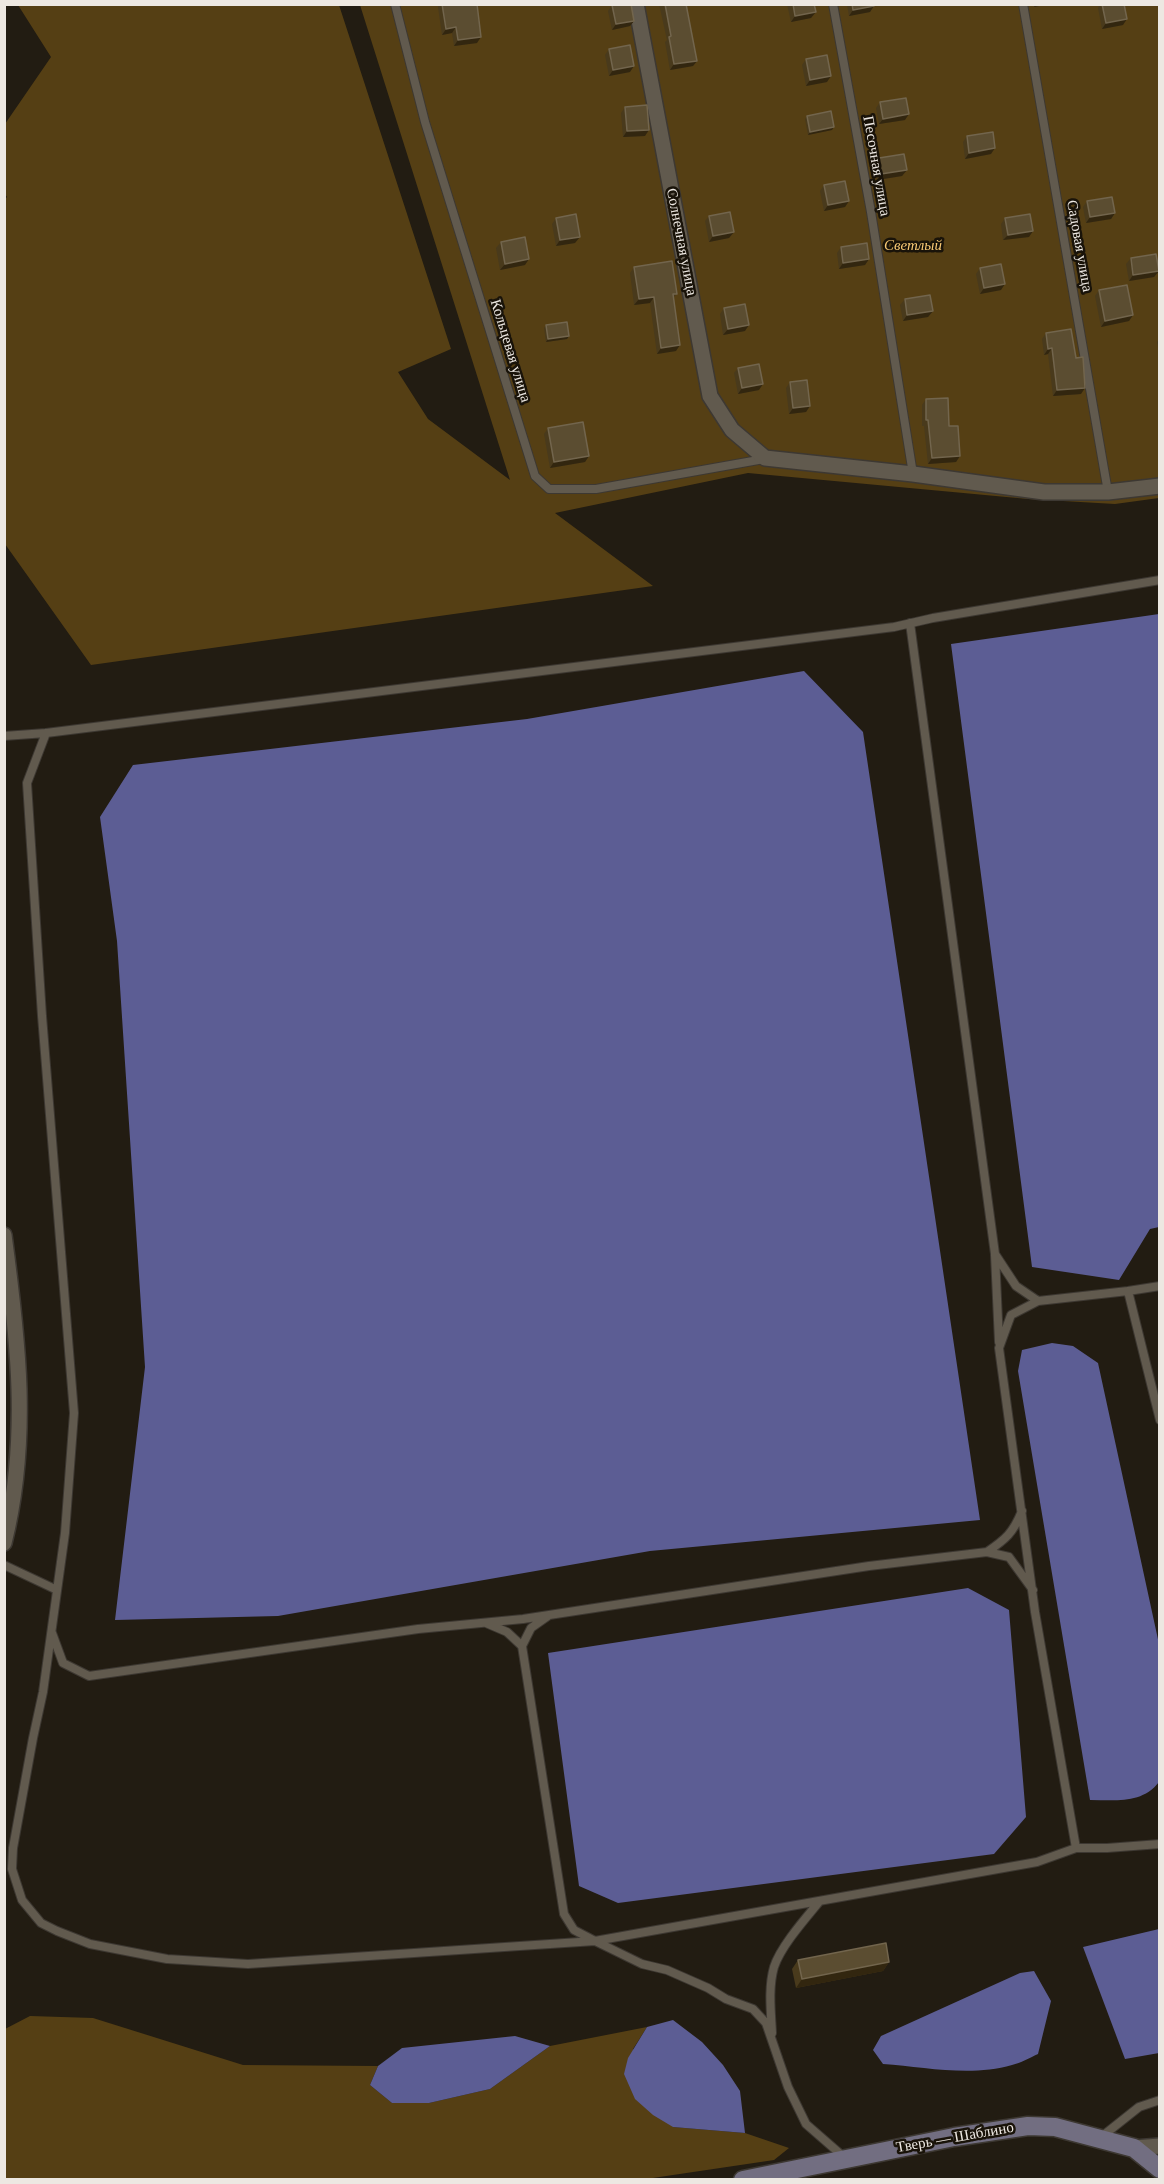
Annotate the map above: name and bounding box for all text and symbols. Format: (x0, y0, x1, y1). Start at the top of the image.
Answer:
street label: Песочная улица (858, 114, 894, 218)
street label: Солнечная улица (662, 187, 700, 297)
street label: Садовая улица (1062, 199, 1096, 293)
park label: Светлый (884, 237, 942, 255)
street label: Кольцевая улица (486, 297, 534, 405)
street label: Тверь — Шаблино (895, 2119, 1015, 2157)

